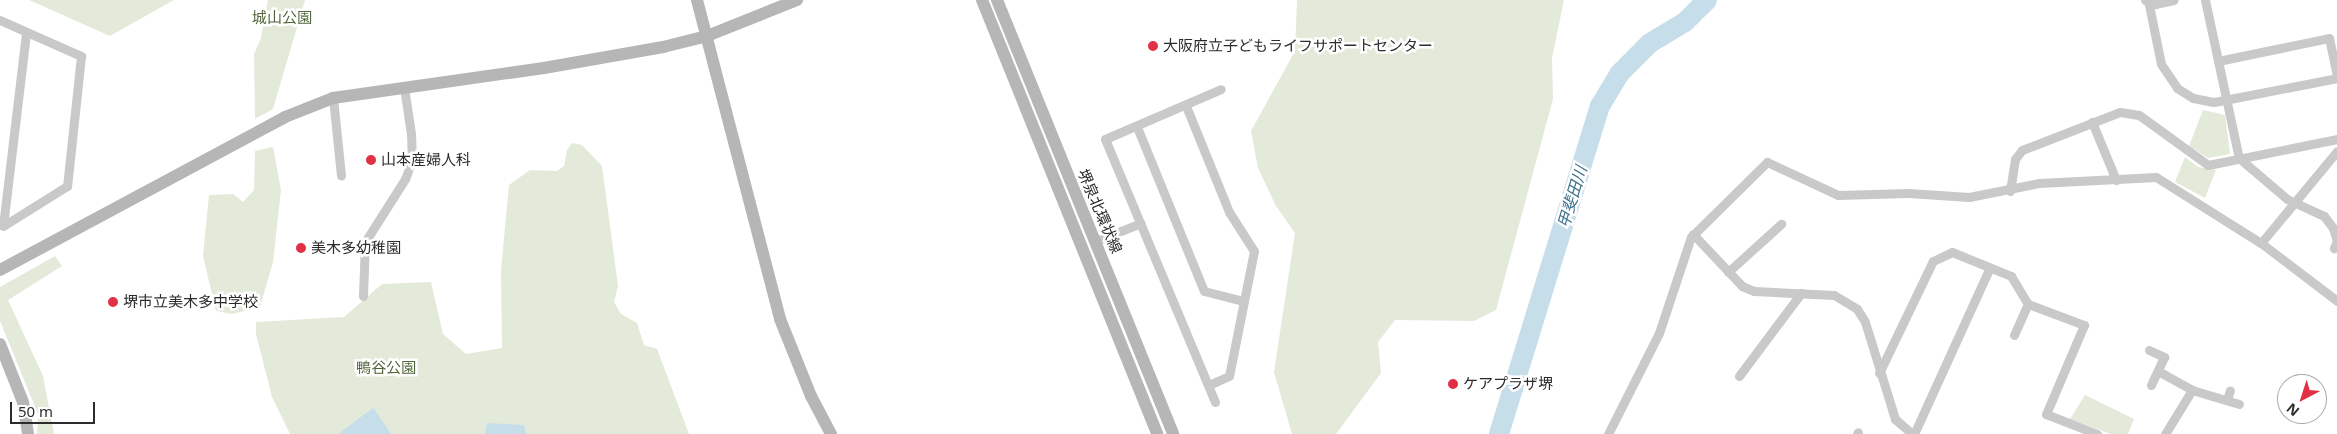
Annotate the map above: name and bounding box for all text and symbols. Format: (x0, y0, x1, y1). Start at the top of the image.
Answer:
park label: 城山公園 (252, 9, 312, 27)
place label: 大阪府立子どもライフサポートセンター (1163, 37, 1433, 55)
marker: 大阪府立子どもライフサポートセンター (1147, 40, 1159, 52)
place label: 山本産婦人科 (381, 151, 471, 169)
marker: 山本産婦人科 (365, 154, 377, 166)
water label: 甲斐田川 (1553, 164, 1591, 230)
street label: 堺泉北環状線 (1074, 166, 1126, 256)
place label: 美木多幼稚園 (311, 239, 401, 257)
marker: 美木多幼稚園 (295, 242, 307, 254)
place label: 堺市立美木多中学校 (123, 293, 258, 311)
marker: 堺市立美木多中学校 (107, 296, 119, 308)
park label: 鴨谷公園 (356, 359, 416, 377)
north arrow (2277, 374, 2327, 424)
place label: ケアプラザ堺 (1463, 375, 1553, 393)
marker: ケアプラザ堺 (1447, 378, 1459, 390)
scale bar (12, 392, 98, 424)
text: N (2282, 399, 2303, 421)
text: 50 m (18, 401, 53, 421)

